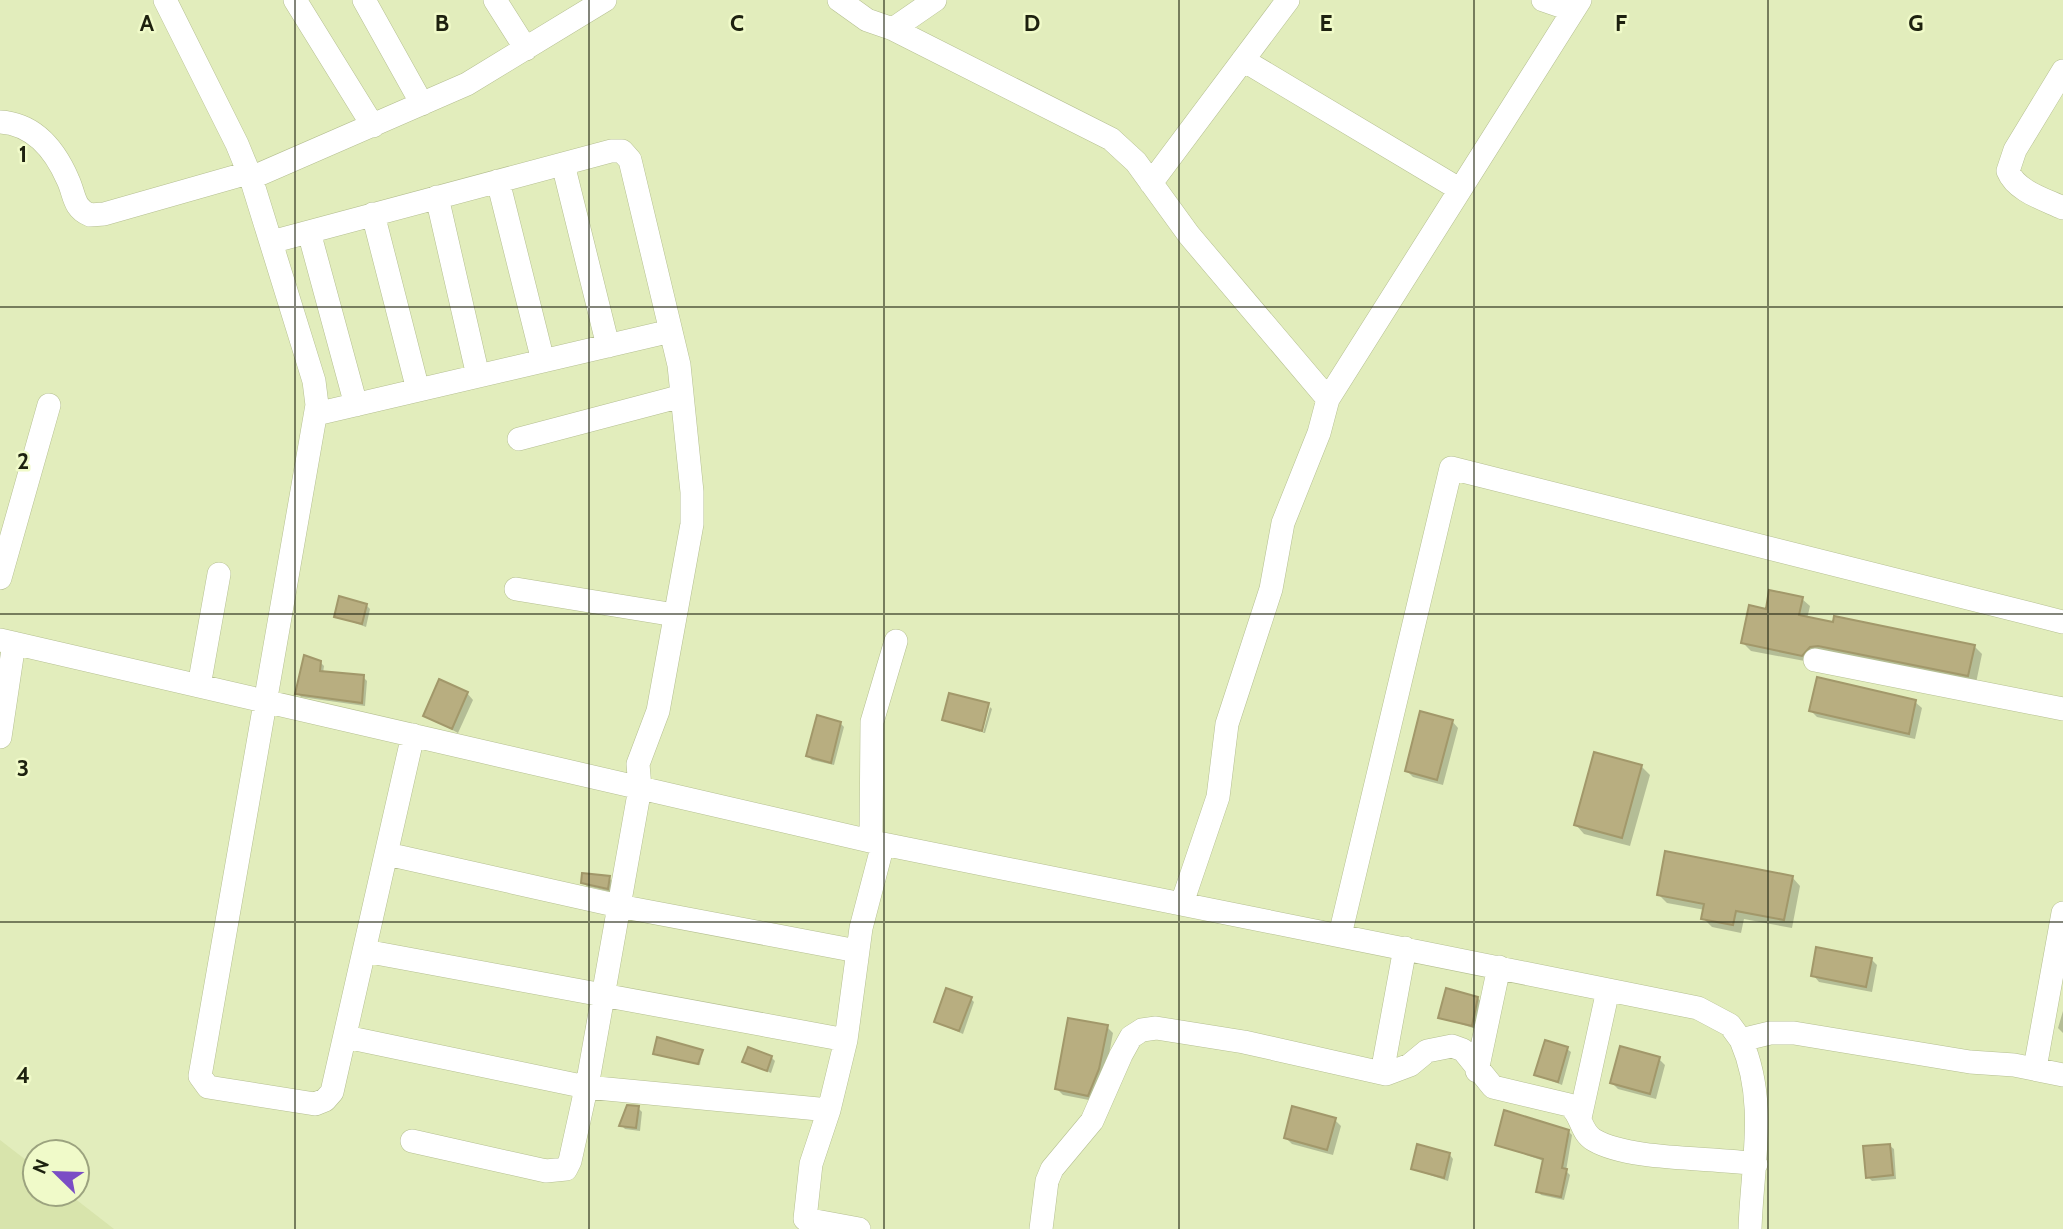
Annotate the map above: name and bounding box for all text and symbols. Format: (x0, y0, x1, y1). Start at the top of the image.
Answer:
text: A (140, 9, 155, 37)
text: B (435, 9, 449, 37)
text: C (730, 9, 744, 37)
text: D (1024, 9, 1040, 37)
text: E (1319, 9, 1333, 37)
text: F (1615, 9, 1627, 37)
text: G (1908, 9, 1924, 37)
text: 1 (19, 140, 27, 168)
text: 2 (17, 447, 29, 475)
text: 3 (17, 754, 29, 782)
text: 4 (16, 1061, 30, 1089)
north arrow (21, 1138, 91, 1208)
text: N (28, 1156, 54, 1177)

